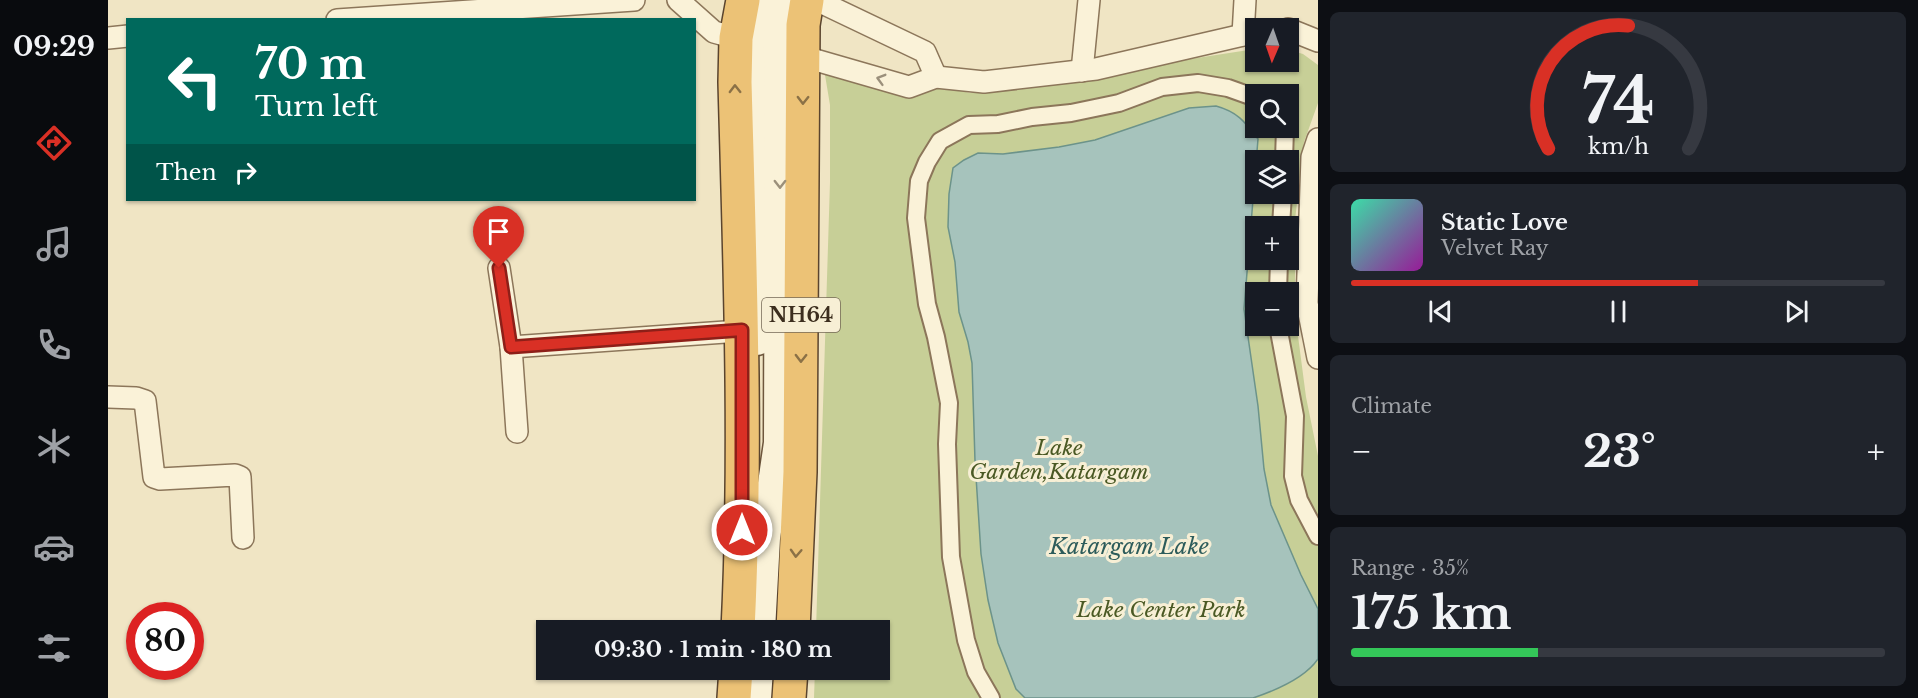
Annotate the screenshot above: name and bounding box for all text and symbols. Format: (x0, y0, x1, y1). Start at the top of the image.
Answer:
north arrow (1245, 18, 1299, 72)
map controls (1245, 18, 1299, 336)
text: 09:29 (13, 30, 95, 63)
text: 70 m (255, 38, 366, 90)
icon: left (156, 42, 234, 120)
text: 74 (1582, 62, 1654, 140)
one-way arrow (876, 74, 887, 86)
one-way arrow (729, 84, 741, 93)
button: search (1245, 84, 1299, 138)
text: Turn left (255, 90, 378, 123)
one-way arrow (797, 96, 809, 105)
icon: directions (33, 122, 75, 164)
text: km/h (1588, 133, 1649, 160)
button: layers (1245, 150, 1299, 204)
icon: right (229, 156, 262, 189)
text: Then (156, 159, 217, 186)
one-way arrow (774, 180, 786, 189)
pin (473, 206, 524, 268)
text: Static Love (1441, 209, 1568, 236)
icon: arrive (482, 215, 515, 248)
button: + (1245, 216, 1299, 270)
icon: music (33, 223, 75, 265)
text: Velvet Ray (1441, 236, 1549, 260)
button: − (1245, 282, 1299, 336)
icon: previous (1424, 295, 1457, 328)
icon: pause (1602, 295, 1635, 328)
icon: next (1780, 295, 1813, 328)
road number: NH64 (762, 298, 840, 332)
icon: phone (33, 324, 75, 366)
one-way arrow (795, 354, 807, 363)
text: Climate (1351, 394, 1432, 418)
text: 23° (1583, 423, 1656, 479)
icon: climate (33, 425, 75, 467)
text: − (1351, 431, 1372, 472)
text: + (1867, 431, 1885, 472)
park label: Lake Garden,Katargam (969, 435, 1149, 485)
position arrow (710, 498, 774, 562)
icon: car (33, 526, 75, 568)
water label: Katargam Lake (1048, 533, 1209, 560)
one-way arrow (790, 549, 803, 558)
text: Range · 35% (1351, 556, 1469, 580)
text: 175 km (1351, 585, 1512, 641)
park label: Lake Center Park (1076, 597, 1245, 623)
speed limit sign: 80 (126, 602, 204, 680)
icon: filters (33, 627, 75, 669)
text: 09:30 · 1 min · 180 m (594, 636, 832, 663)

